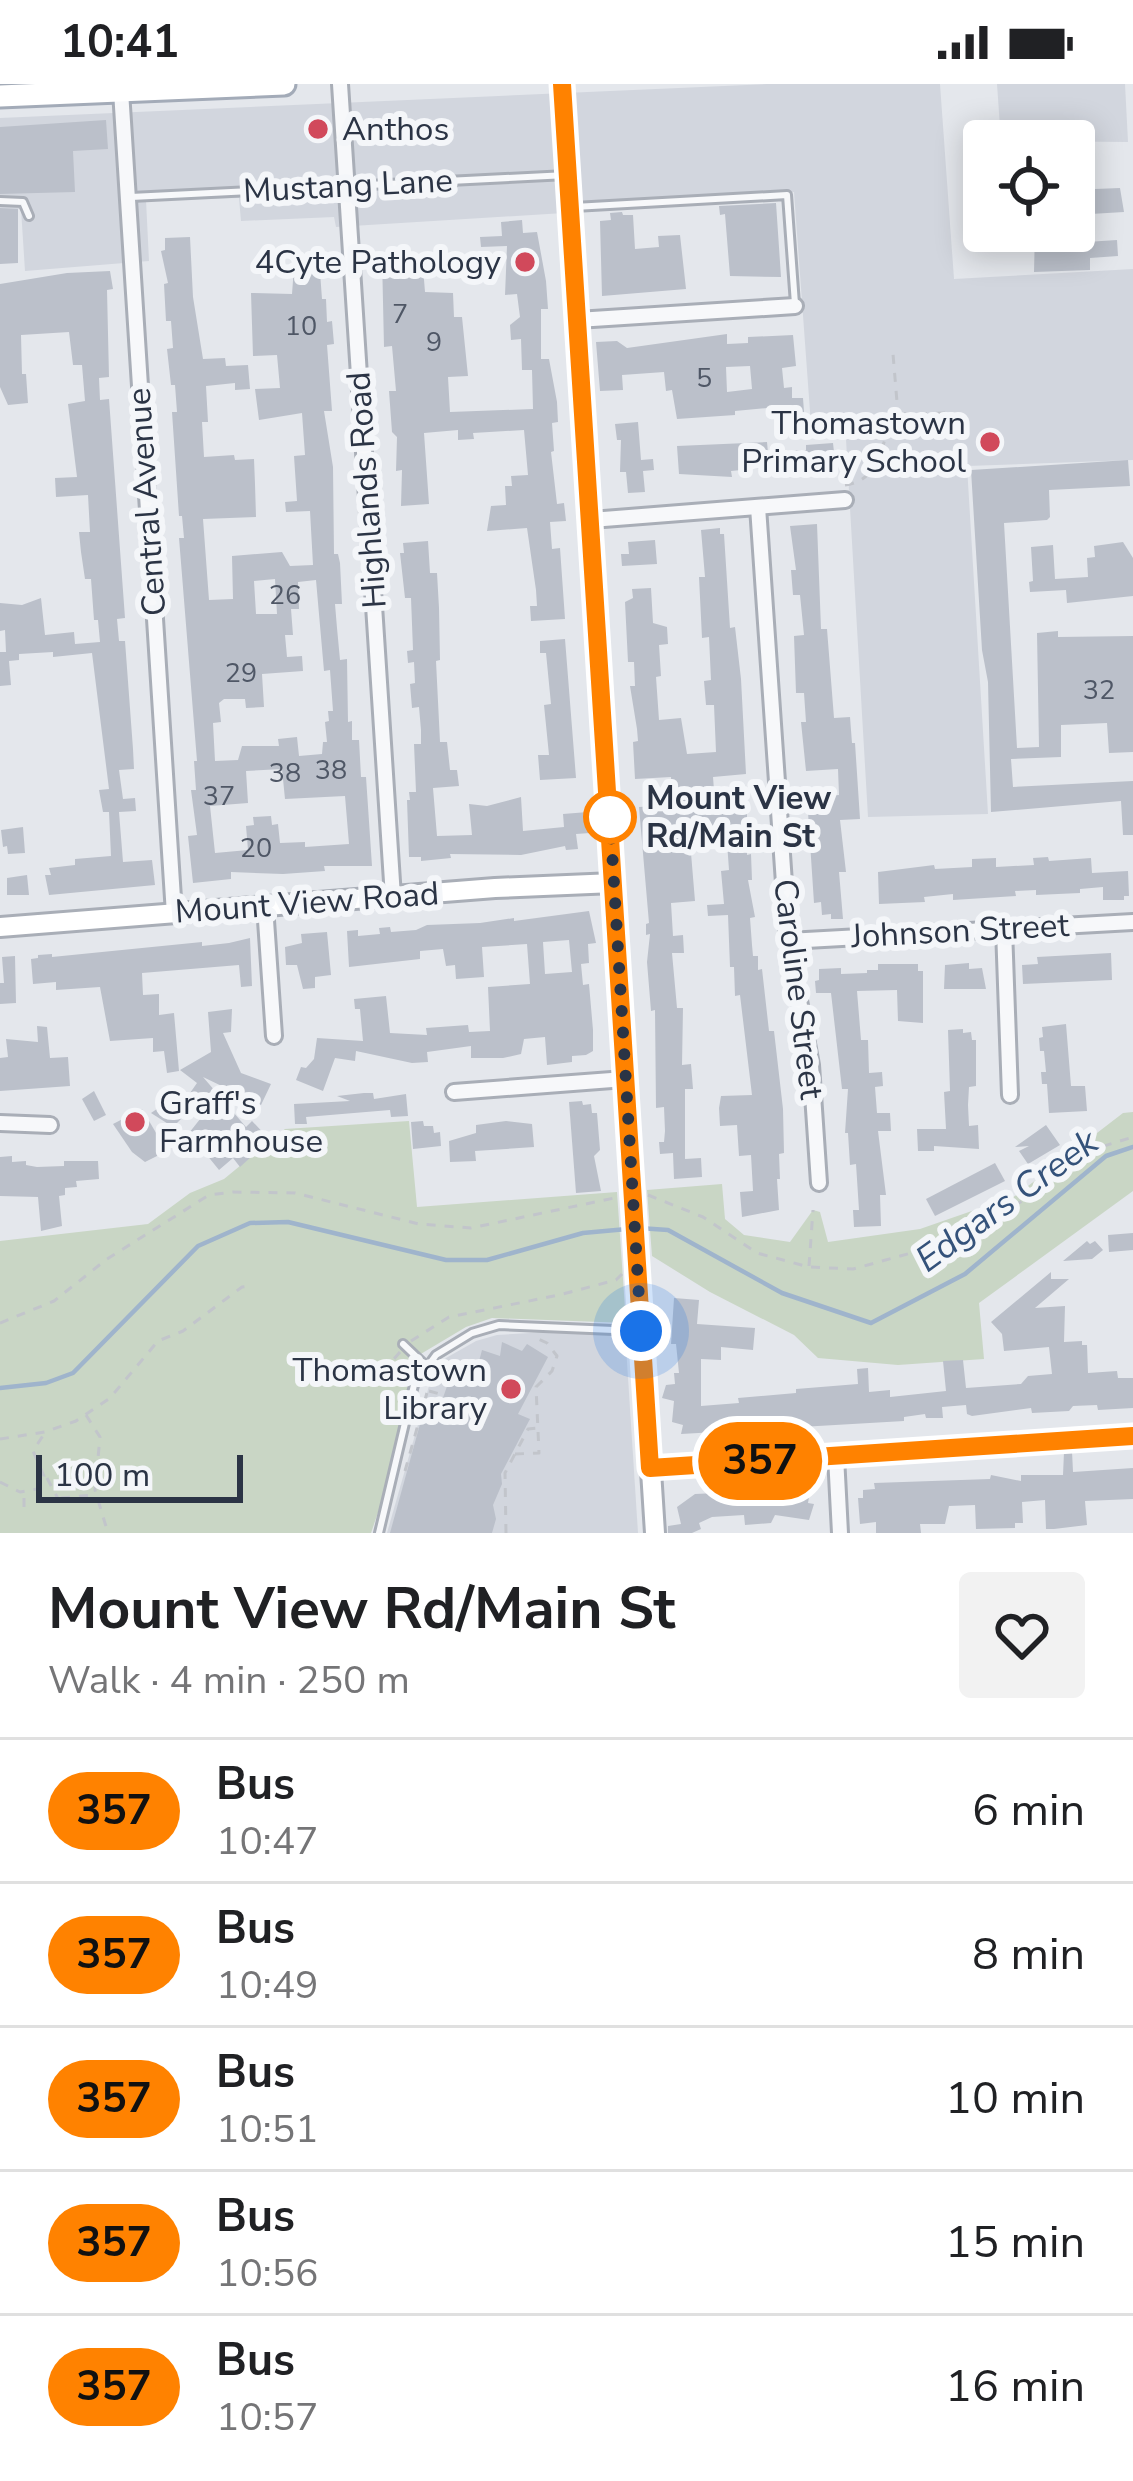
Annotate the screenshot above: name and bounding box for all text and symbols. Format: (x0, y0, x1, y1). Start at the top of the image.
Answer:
text: 10:41 (60, 12, 179, 73)
place label: Anthos (342, 107, 449, 152)
marker: Anthos (305, 116, 331, 142)
map controls (963, 120, 1095, 252)
button: locate (963, 120, 1095, 252)
street label: Mustang Lane (242, 158, 454, 214)
place label: 4Cyte Pathology (255, 240, 501, 285)
marker: 4Cyte Pathology (512, 249, 538, 275)
house number: 7 (392, 296, 408, 333)
house number: 10 (285, 308, 317, 345)
house number: 9 (426, 324, 442, 361)
house number: 5 (696, 360, 712, 397)
street label: Highlands Road (336, 370, 398, 610)
street label: Central Avenue (117, 386, 177, 618)
place label: Thomastown Primary School (741, 401, 966, 484)
marker: Thomastown Primary School (977, 429, 1003, 455)
house number: 26 (269, 577, 301, 614)
house number: 29 (225, 655, 257, 692)
house number: 32 (1083, 672, 1115, 709)
house number: 38 (315, 752, 347, 789)
house number: 38 (269, 755, 301, 792)
place label: Mount View Rd/Main St (646, 776, 831, 859)
house number: 37 (203, 778, 235, 815)
marker: Mount View Rd/Main St (585, 792, 635, 842)
house number: 20 (240, 830, 272, 867)
street label: Mount View Road (173, 871, 441, 935)
street label: Caroline Street (762, 876, 834, 1102)
street label: Johnson Street (849, 903, 1070, 959)
place label: Graff's Farmhouse (159, 1081, 323, 1164)
marker: Graff's Farmhouse (122, 1109, 148, 1135)
water label: Edgars Creek (906, 1118, 1109, 1284)
your location (611, 1301, 671, 1361)
place label: Thomastown Library (293, 1348, 487, 1431)
marker: Thomastown Library (498, 1376, 524, 1402)
line badge: 357 (691, 1422, 829, 1500)
text: 357 (722, 1432, 798, 1489)
scale bar (36, 1449, 243, 1502)
text: 100 m (54, 1453, 150, 1498)
text: Mount View Rd/Main St (48, 1570, 675, 1648)
button: heart (959, 1572, 1085, 1698)
text: Walk · 4 min · 250 m (48, 1654, 410, 1707)
text: Bus (216, 1754, 295, 1815)
text: 6 min (972, 1780, 1085, 1841)
text: 357 (76, 1782, 152, 1839)
text: 10:47 (216, 1815, 319, 1868)
text: Bus (216, 1898, 295, 1959)
text: 8 min (972, 1924, 1085, 1985)
text: 357 (76, 1926, 152, 1983)
text: 10:49 (216, 1959, 319, 2012)
text: Bus (216, 2042, 295, 2103)
text: 10 min (945, 2068, 1085, 2129)
text: 357 (76, 2070, 152, 2127)
text: 10:51 (216, 2103, 319, 2156)
text: Bus (216, 2186, 295, 2247)
text: 15 min (945, 2212, 1085, 2273)
text: 357 (76, 2214, 152, 2271)
text: 10:56 (216, 2247, 319, 2300)
text: Bus (216, 2330, 295, 2391)
text: 16 min (945, 2356, 1085, 2417)
text: 357 (76, 2358, 152, 2415)
text: 10:57 (216, 2391, 319, 2444)

